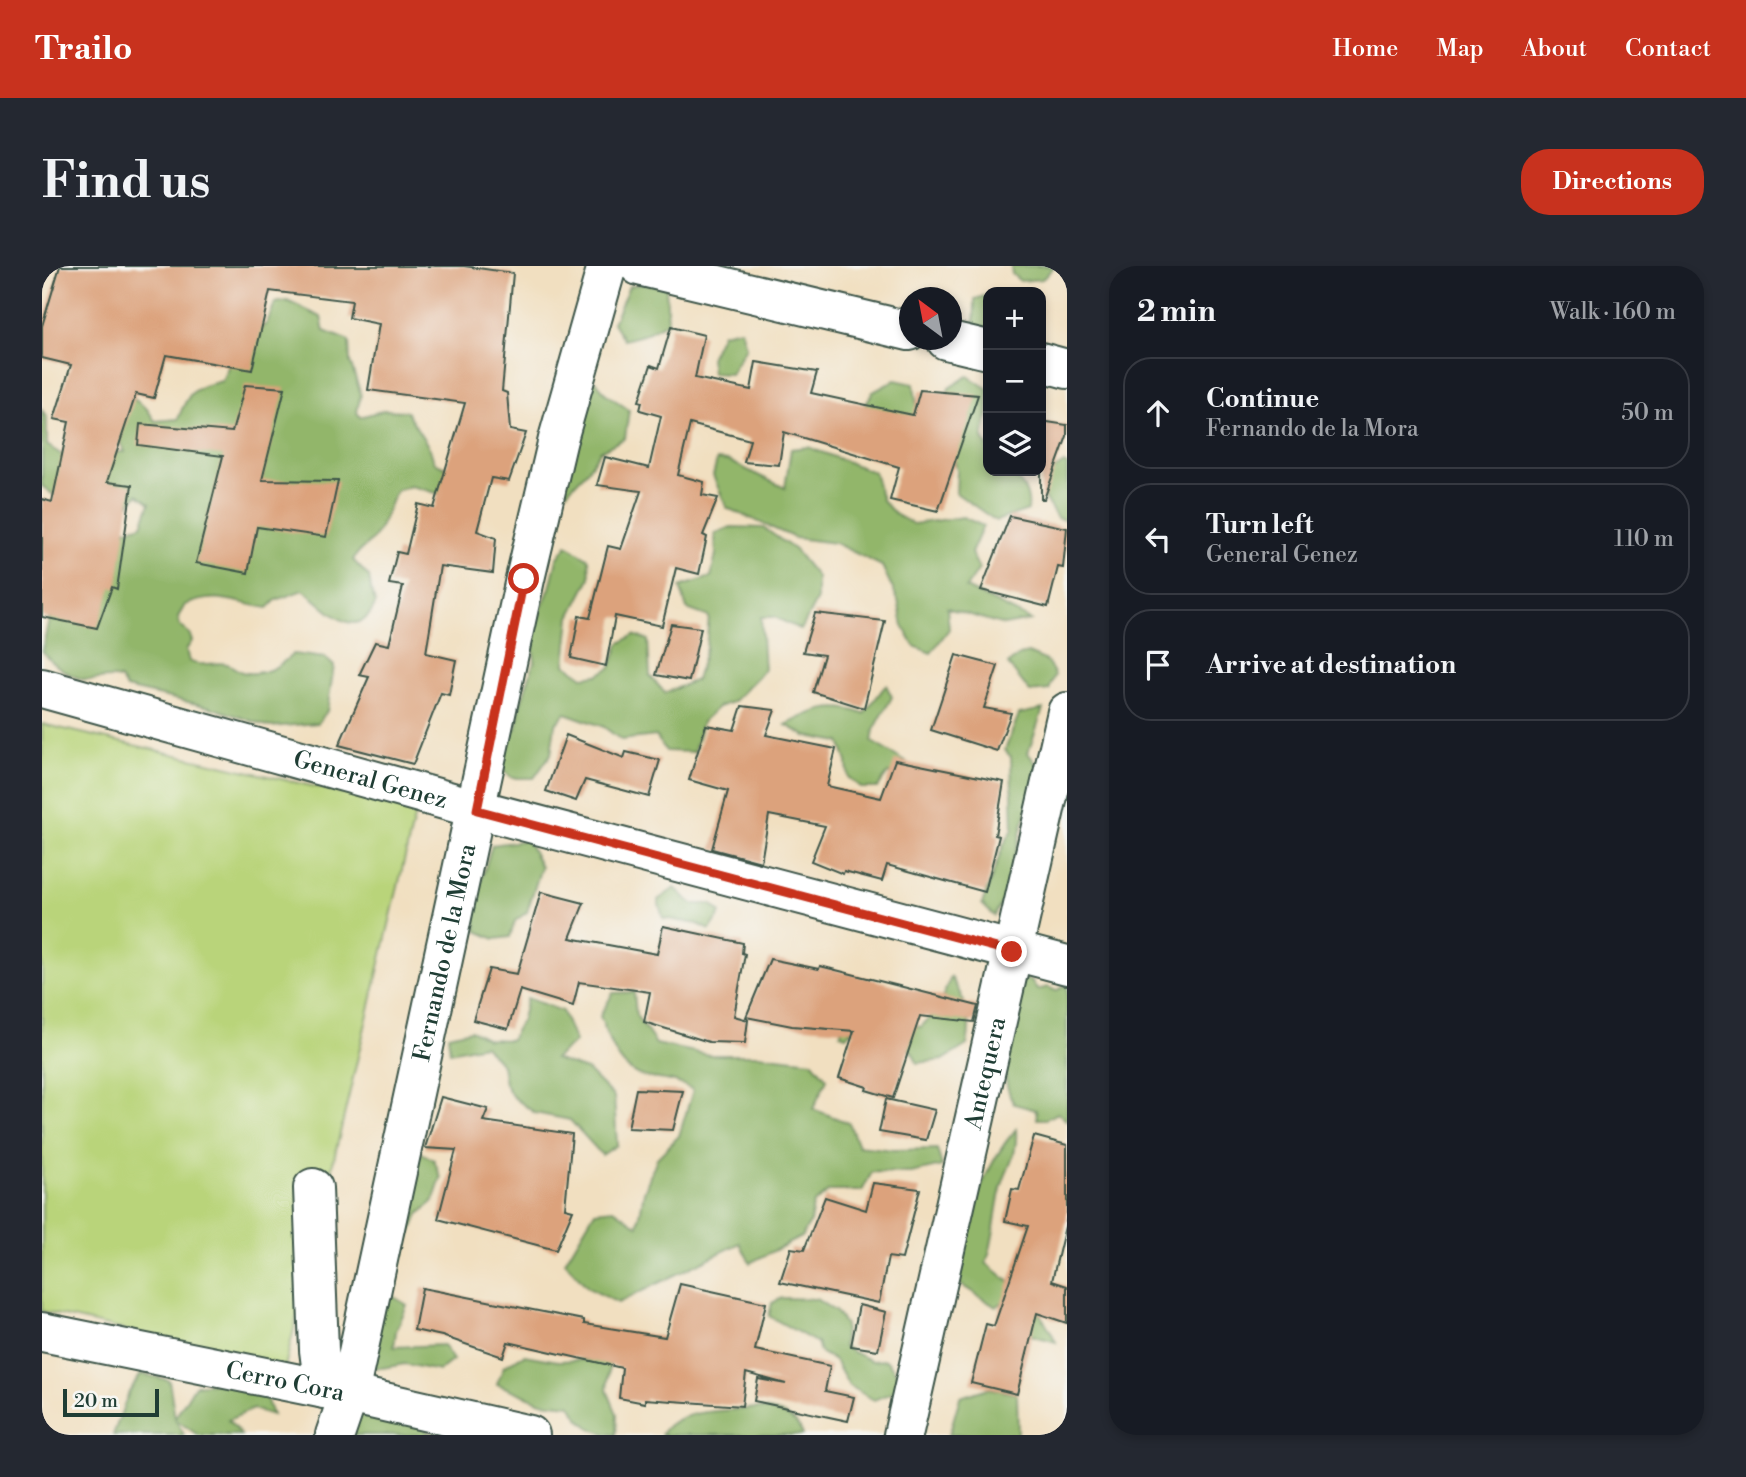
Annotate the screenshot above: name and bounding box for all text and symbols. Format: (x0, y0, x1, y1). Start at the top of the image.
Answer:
text: Trailo (35, 29, 132, 70)
text: Home (1333, 34, 1398, 64)
text: Map (1436, 34, 1484, 64)
text: About (1522, 34, 1587, 64)
text: Contact (1625, 34, 1711, 64)
button: Directions (1521, 149, 1704, 215)
text: Find us (42, 152, 211, 213)
north arrow (899, 287, 962, 350)
map controls (983, 287, 1046, 476)
button: + (983, 287, 1046, 350)
text: 2 min (1137, 293, 1216, 331)
text: Walk · 160 m (1550, 298, 1676, 326)
button: − (983, 350, 1046, 413)
text: Continue (1206, 383, 1319, 415)
icon: ahead (1139, 394, 1177, 432)
text: 50 m (1621, 399, 1674, 427)
button: layers (983, 413, 1046, 476)
text: Fernando de la Mora (1206, 415, 1419, 443)
text: Turn left (1206, 509, 1314, 541)
icon: left (1139, 520, 1177, 558)
text: 110 m (1614, 525, 1674, 553)
text: General Genez (1206, 541, 1358, 569)
route start (508, 563, 539, 594)
icon: arrive (1139, 646, 1177, 684)
text: Arrive at destination (1206, 649, 1456, 681)
street label: General Genez (290, 745, 451, 816)
street label: Fernando de la Mora (407, 840, 484, 1064)
route end (996, 936, 1027, 967)
street label: Antequera (959, 1014, 1014, 1133)
street label: Cerro Cora (223, 1355, 348, 1409)
scale bar (63, 1386, 159, 1418)
text: 20 m (74, 1389, 118, 1413)

